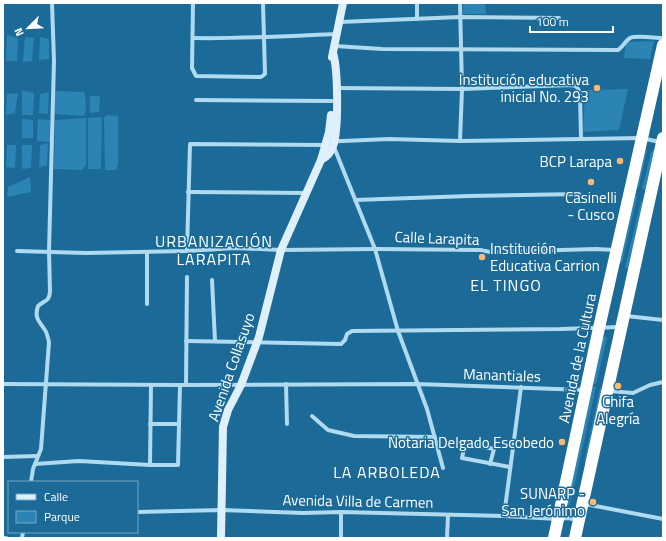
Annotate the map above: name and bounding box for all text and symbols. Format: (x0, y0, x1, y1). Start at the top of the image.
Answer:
north arrow (8, 8, 48, 48)
scale bar (530, 8, 613, 34)
text: 100 m (536, 12, 569, 31)
text: N (10, 25, 28, 39)
place label: Institución educativa inicial No. 293 (459, 68, 589, 108)
marker: Institución educativa inicial No. 293 (592, 83, 602, 93)
place label: BCP Larapa (540, 150, 612, 173)
marker: BCP Larapa (615, 156, 625, 166)
marker: Casinelli - Cusco (586, 177, 596, 187)
place label: Casinelli - Cusco (565, 186, 617, 226)
street label: Calle Larapita (394, 225, 480, 251)
district label: URBANIZACIÓN LARAPITA (155, 229, 273, 271)
place label: Institución Educativa Carrion (490, 237, 600, 277)
marker: Institución Educativa Carrion (477, 252, 487, 262)
district label: EL TINGO (470, 273, 542, 297)
street label: Avenida de la Cultura (552, 291, 602, 425)
street label: Avenida Collasuyo (202, 309, 260, 425)
street label: Manantiales (463, 362, 541, 388)
marker: Chifa Alegría (613, 381, 623, 391)
place label: Chifa Alegría (596, 390, 640, 430)
place label: Notaria Delgado Escobedo (388, 431, 554, 454)
marker: Notaria Delgado Escobedo (557, 437, 567, 447)
district label: LA ARBOLEDA (333, 460, 441, 484)
legend (8, 481, 138, 533)
place label: SUNARP - San Jerónimo (501, 482, 585, 522)
text: Calle (44, 487, 68, 506)
street label: Avenida Villa de Carmen (282, 488, 434, 514)
marker: SUNARP - San Jerónimo (588, 497, 598, 507)
text: Parque (44, 507, 80, 526)

